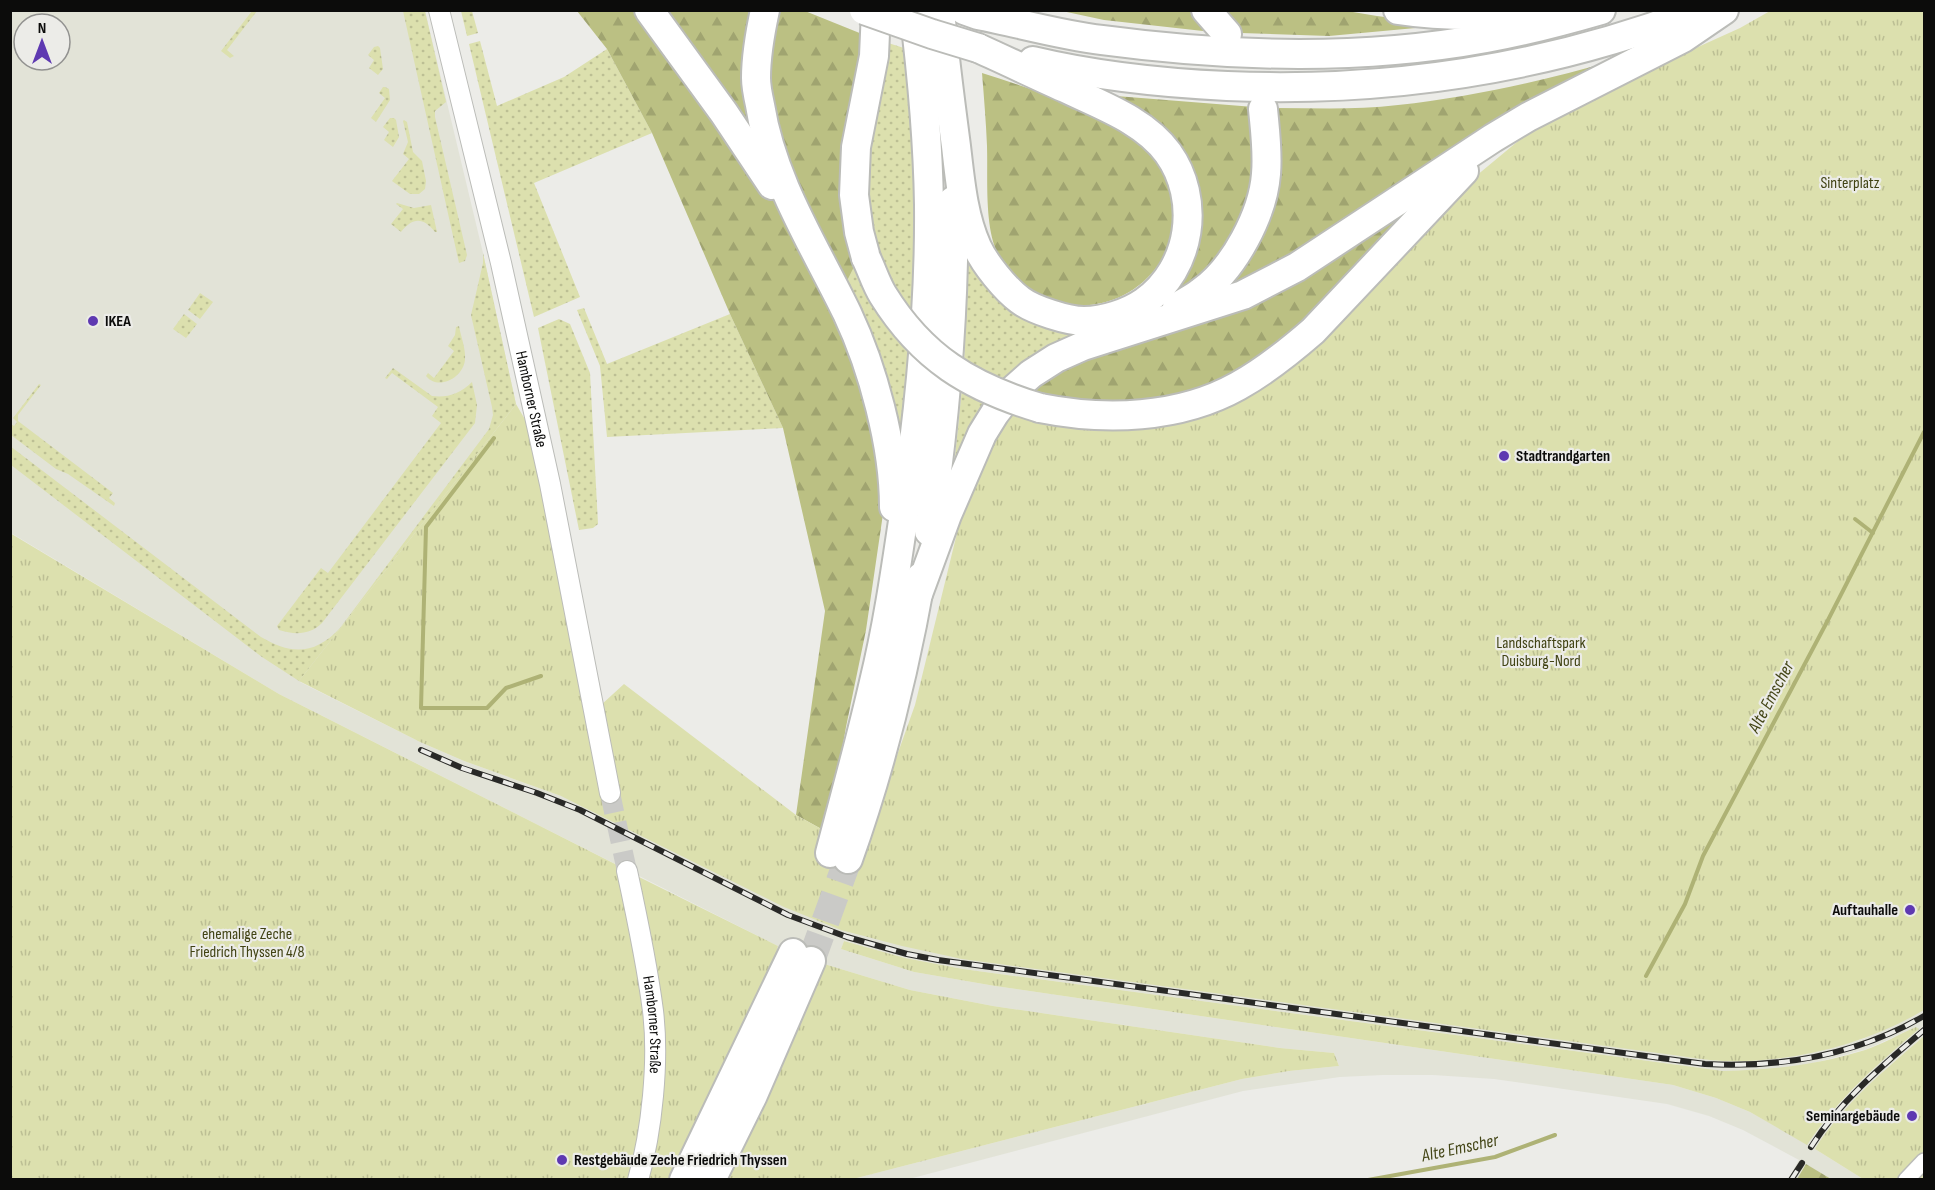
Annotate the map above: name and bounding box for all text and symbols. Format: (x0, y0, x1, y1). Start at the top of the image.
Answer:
north arrow (12, 12, 72, 72)
text: N (38, 19, 46, 38)
park label: Sinterplatz (1820, 174, 1880, 193)
place label: IKEA (105, 312, 131, 331)
marker: IKEA (86, 314, 100, 328)
street label: Hamborner Straße (511, 349, 551, 449)
place label: Stadtrandgarten (1516, 447, 1610, 466)
marker: Stadtrandgarten (1497, 449, 1511, 463)
park label: Landschaftspark Duisburg-Nord (1496, 634, 1586, 671)
water label: Alte Emscher (1743, 657, 1799, 737)
place label: Auftauhalle (1832, 901, 1898, 920)
marker: Auftauhalle (1903, 903, 1917, 917)
park label: ehemalige Zeche Friedrich Thyssen 4/8 (190, 925, 304, 962)
street label: Hamborner Straße (638, 974, 665, 1074)
place label: Seminargebäude (1806, 1107, 1900, 1126)
marker: Seminargebäude (1905, 1109, 1919, 1123)
water label: Alte Emscher (1419, 1129, 1501, 1167)
place label: Restgebäude Zeche Friedrich Thyssen (574, 1151, 787, 1170)
marker: Restgebäude Zeche Friedrich Thyssen (555, 1153, 569, 1167)

